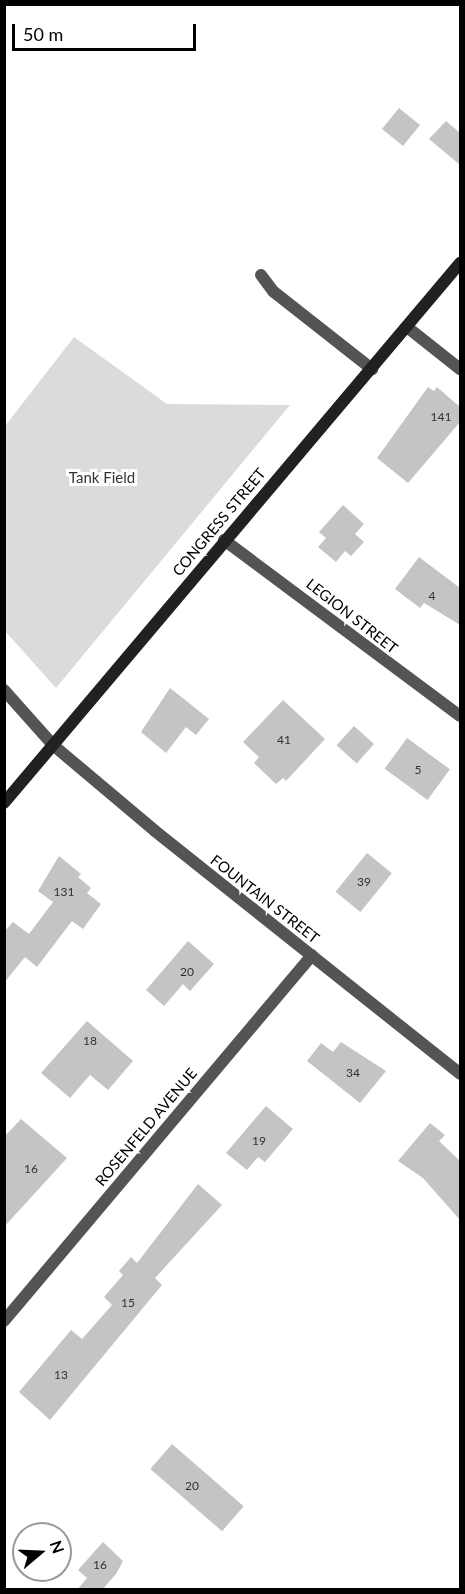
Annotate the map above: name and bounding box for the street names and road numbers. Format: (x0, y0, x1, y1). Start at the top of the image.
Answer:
street label: CONGRESS STREET (169, 465, 269, 579)
street label: LEGION STREET (303, 575, 401, 657)
street label: FOUNTAIN STREET (207, 851, 323, 947)
street label: ROSENFELD AVENUE (91, 1064, 201, 1190)

